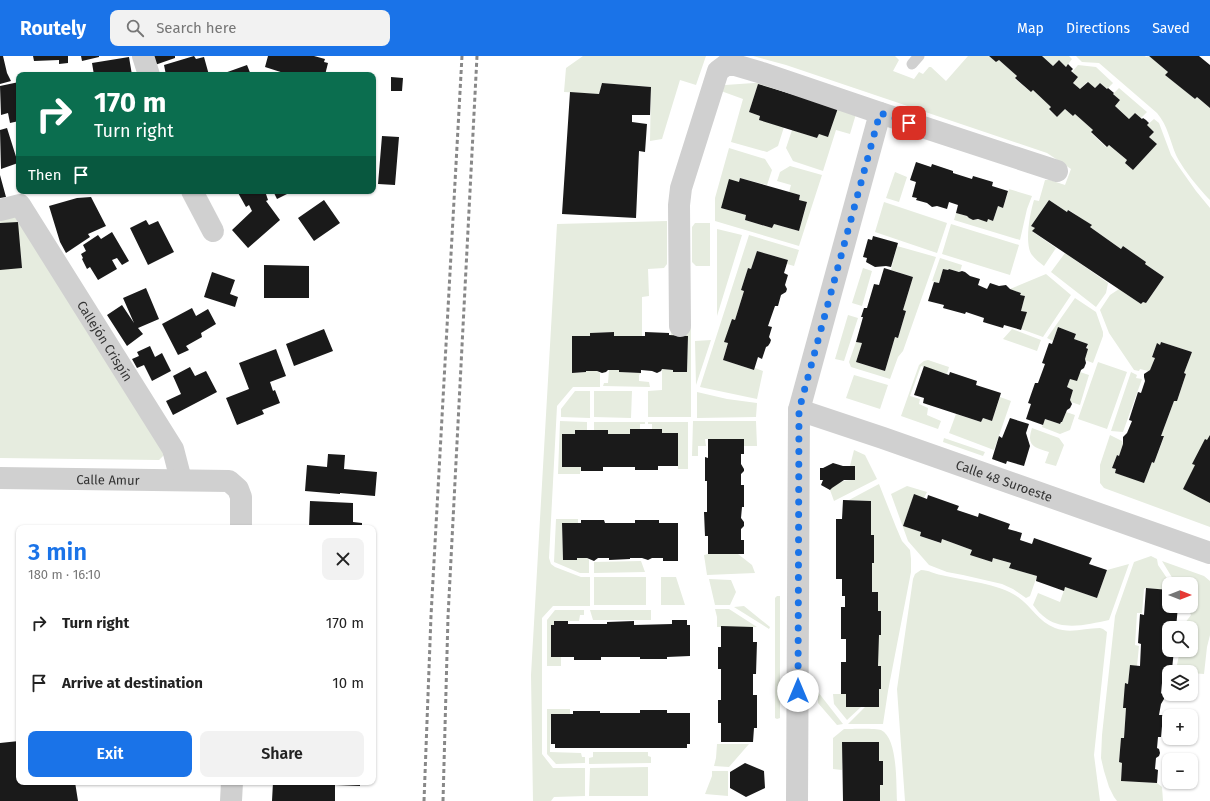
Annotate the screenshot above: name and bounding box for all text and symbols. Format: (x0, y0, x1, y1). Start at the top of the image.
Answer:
search box (110, 10, 390, 46)
text: Routely (20, 17, 86, 40)
icon: search (124, 17, 146, 39)
text: Search here (156, 19, 236, 37)
text: Map (1017, 20, 1044, 37)
text: Directions (1066, 20, 1130, 37)
text: Saved (1152, 20, 1190, 37)
text: 170 m (94, 86, 166, 119)
icon: right (28, 88, 80, 140)
pin (892, 106, 926, 140)
icon: arrive (898, 112, 920, 134)
text: Turn right (94, 120, 174, 142)
icon: arrive (70, 164, 92, 186)
text: Then (28, 166, 62, 184)
street label: Callejón Crispín (74, 298, 136, 384)
street label: Calle 48 Suroeste (954, 457, 1055, 505)
street label: Calle Amur (76, 471, 140, 487)
text: 3 min (28, 538, 87, 566)
button: close (322, 538, 364, 580)
text: 180 m · 16:10 (28, 567, 101, 582)
north arrow (1162, 577, 1198, 613)
map controls (1162, 577, 1198, 789)
icon: right (28, 612, 50, 634)
text: Turn right (62, 614, 129, 632)
text: 170 m (326, 614, 364, 632)
button: search (1162, 621, 1198, 657)
button: layers (1162, 665, 1198, 701)
position arrow (777, 670, 819, 712)
icon: arrive (28, 672, 50, 694)
text: Arrive at destination (62, 674, 203, 692)
text: 10 m (332, 674, 364, 692)
button: + (1162, 709, 1198, 745)
button: Exit (28, 731, 192, 777)
button: Share (200, 731, 364, 777)
button: − (1162, 753, 1198, 789)

